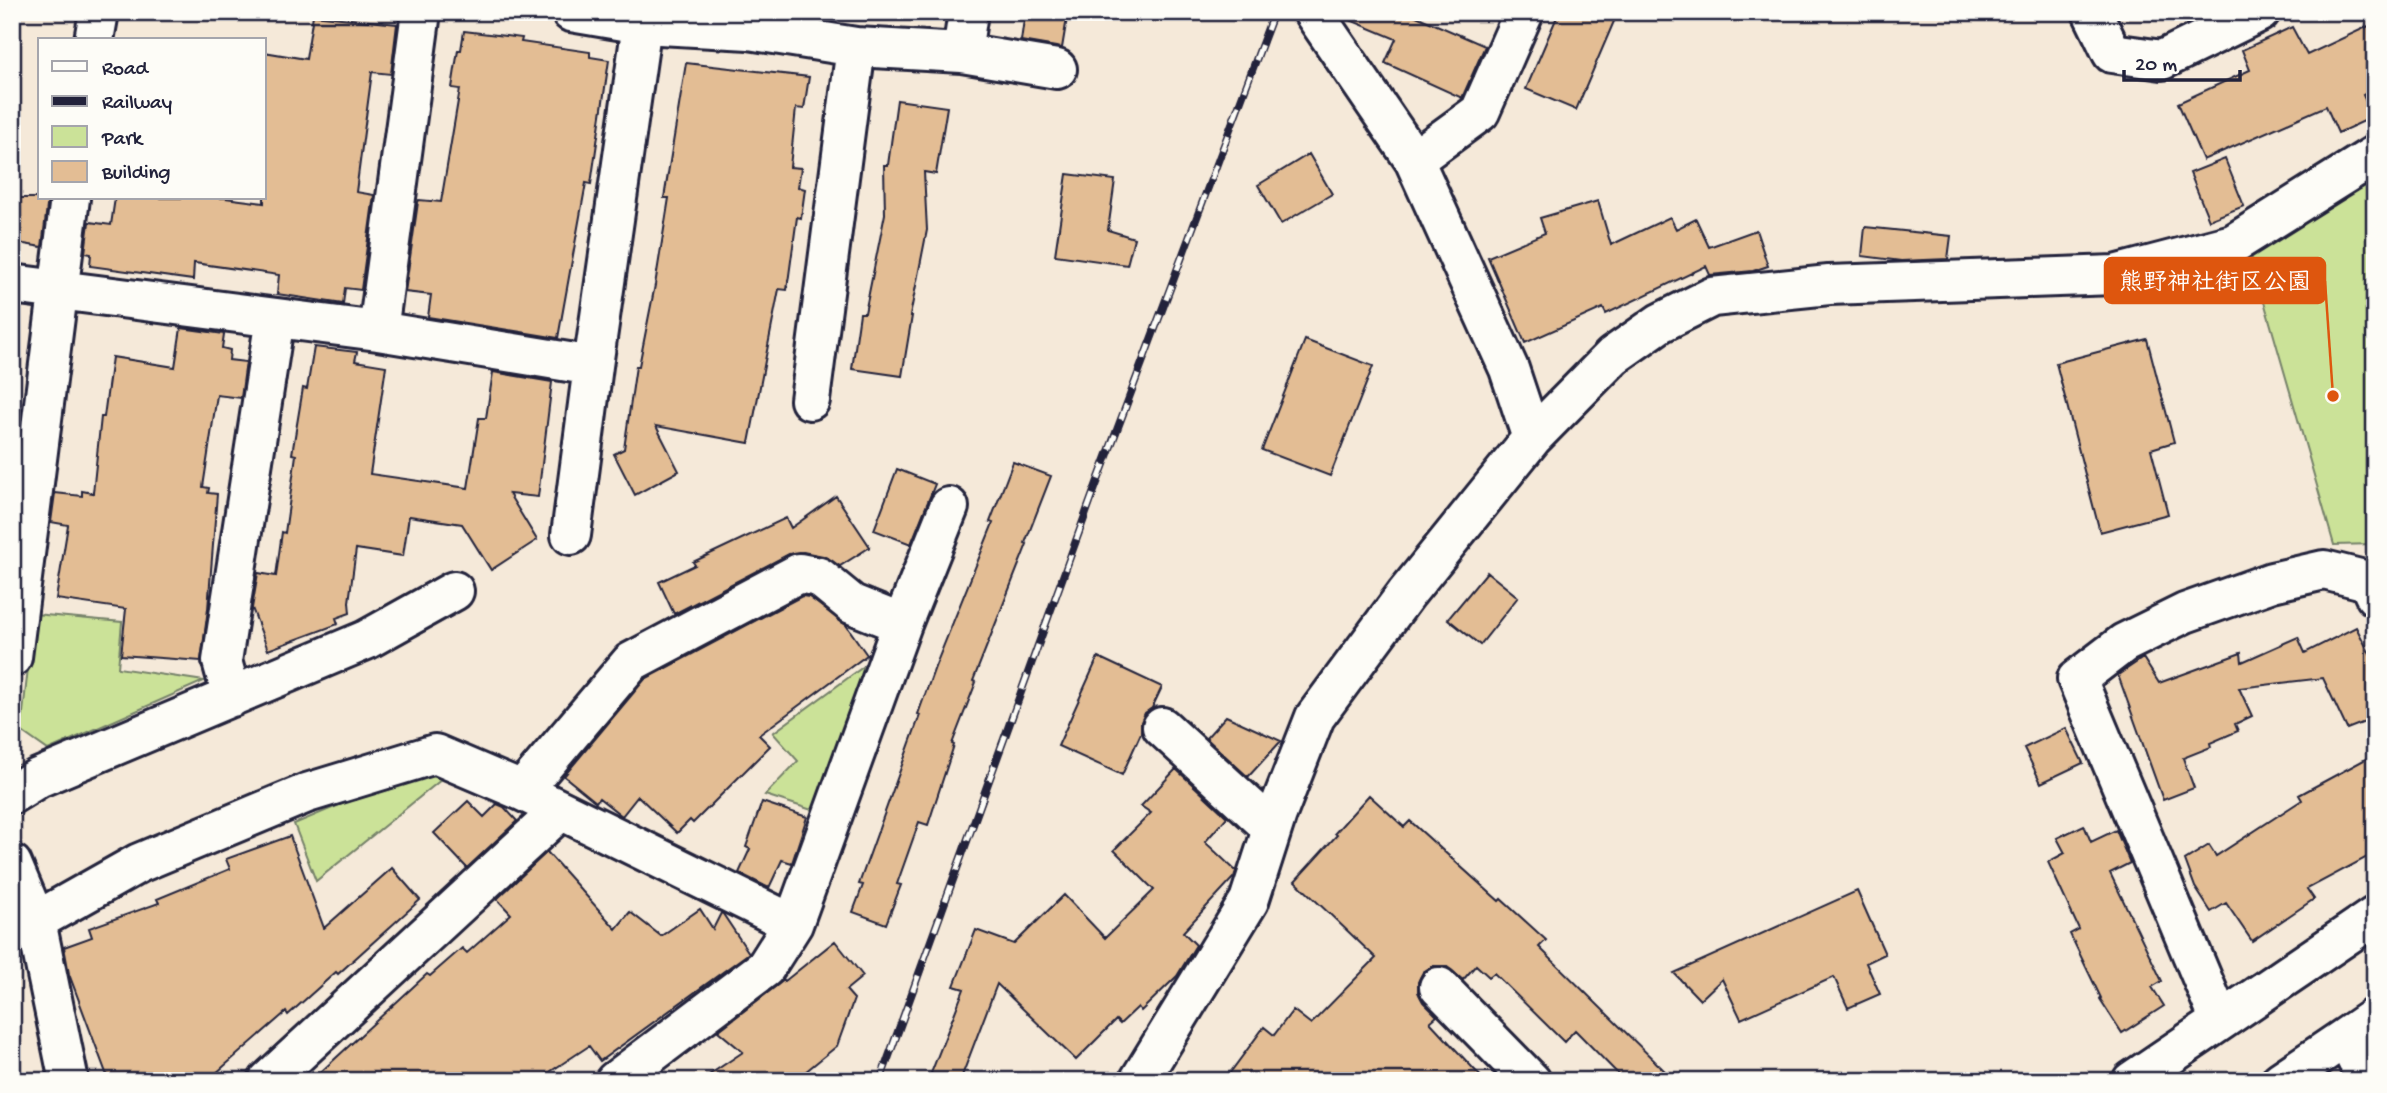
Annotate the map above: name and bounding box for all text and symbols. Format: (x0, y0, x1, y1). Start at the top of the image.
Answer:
legend (38, 38, 266, 200)
scale bar (2124, 38, 2240, 82)
text: 20 m (2135, 54, 2177, 79)
text: Road (102, 58, 150, 83)
text: Railway (102, 92, 172, 117)
text: Park (101, 128, 145, 153)
text: Building (101, 162, 171, 187)
callout: 熊野神社街区公園 (2105, 258, 2325, 303)
text: 熊野神社街区公園 (2119, 269, 2311, 299)

